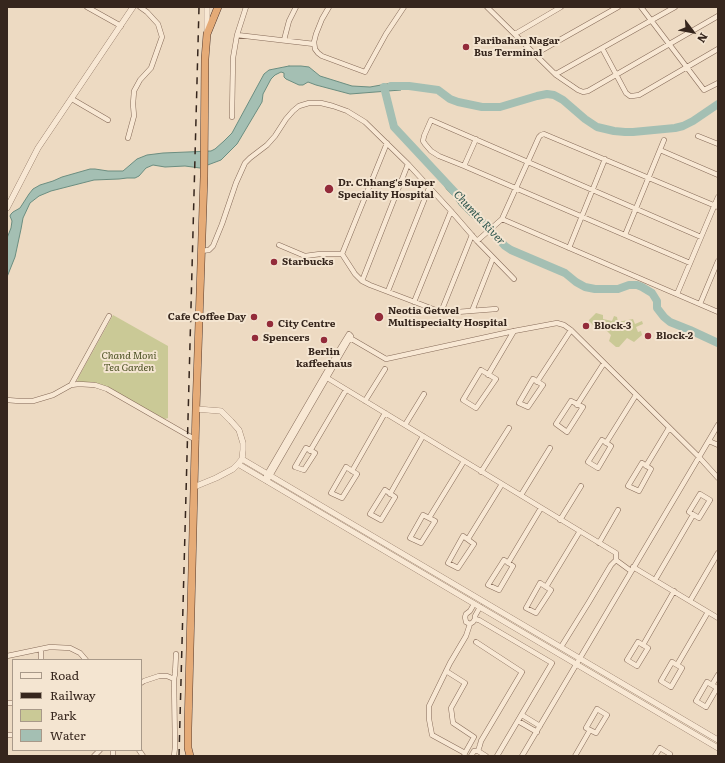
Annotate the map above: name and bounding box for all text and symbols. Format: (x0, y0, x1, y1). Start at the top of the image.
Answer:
north arrow (673, 12, 713, 52)
text: N (694, 30, 712, 47)
place label: Paribahan Nagar Bus Terminal (474, 35, 560, 58)
marker: Paribahan Nagar Bus Terminal (461, 42, 471, 52)
place label: Dr. Chhang's Super Speciality Hospital (338, 177, 435, 200)
marker: Dr. Chhang's Super Speciality Hospital (323, 183, 335, 195)
water label: Chumta River (451, 188, 507, 248)
place label: Starbucks (282, 256, 334, 268)
marker: Starbucks (269, 257, 279, 267)
place label: Neotia Getwel Multispecialty Hospital (388, 305, 507, 328)
place label: Cafe Coffee Day (168, 311, 246, 323)
marker: Neotia Getwel Multispecialty Hospital (373, 311, 385, 323)
marker: Cafe Coffee Day (249, 312, 259, 322)
place label: City Centre (278, 318, 335, 330)
marker: City Centre (265, 319, 275, 329)
place label: Block-3 (594, 320, 631, 332)
marker: Block-3 (581, 321, 591, 331)
place label: Block-2 (656, 330, 693, 342)
marker: Block-2 (643, 331, 653, 341)
place label: Spencers (263, 332, 310, 344)
marker: Spencers (250, 333, 260, 343)
marker: Berlin kaffeehaus (319, 335, 329, 345)
place label: Berlin kaffeehaus (296, 346, 352, 370)
park label: Chand Moni Tea Garden (102, 350, 156, 374)
legend (12, 659, 142, 751)
text: Road (50, 666, 79, 684)
text: Railway (50, 686, 96, 704)
text: Park (50, 706, 76, 724)
text: Water (50, 726, 86, 744)

